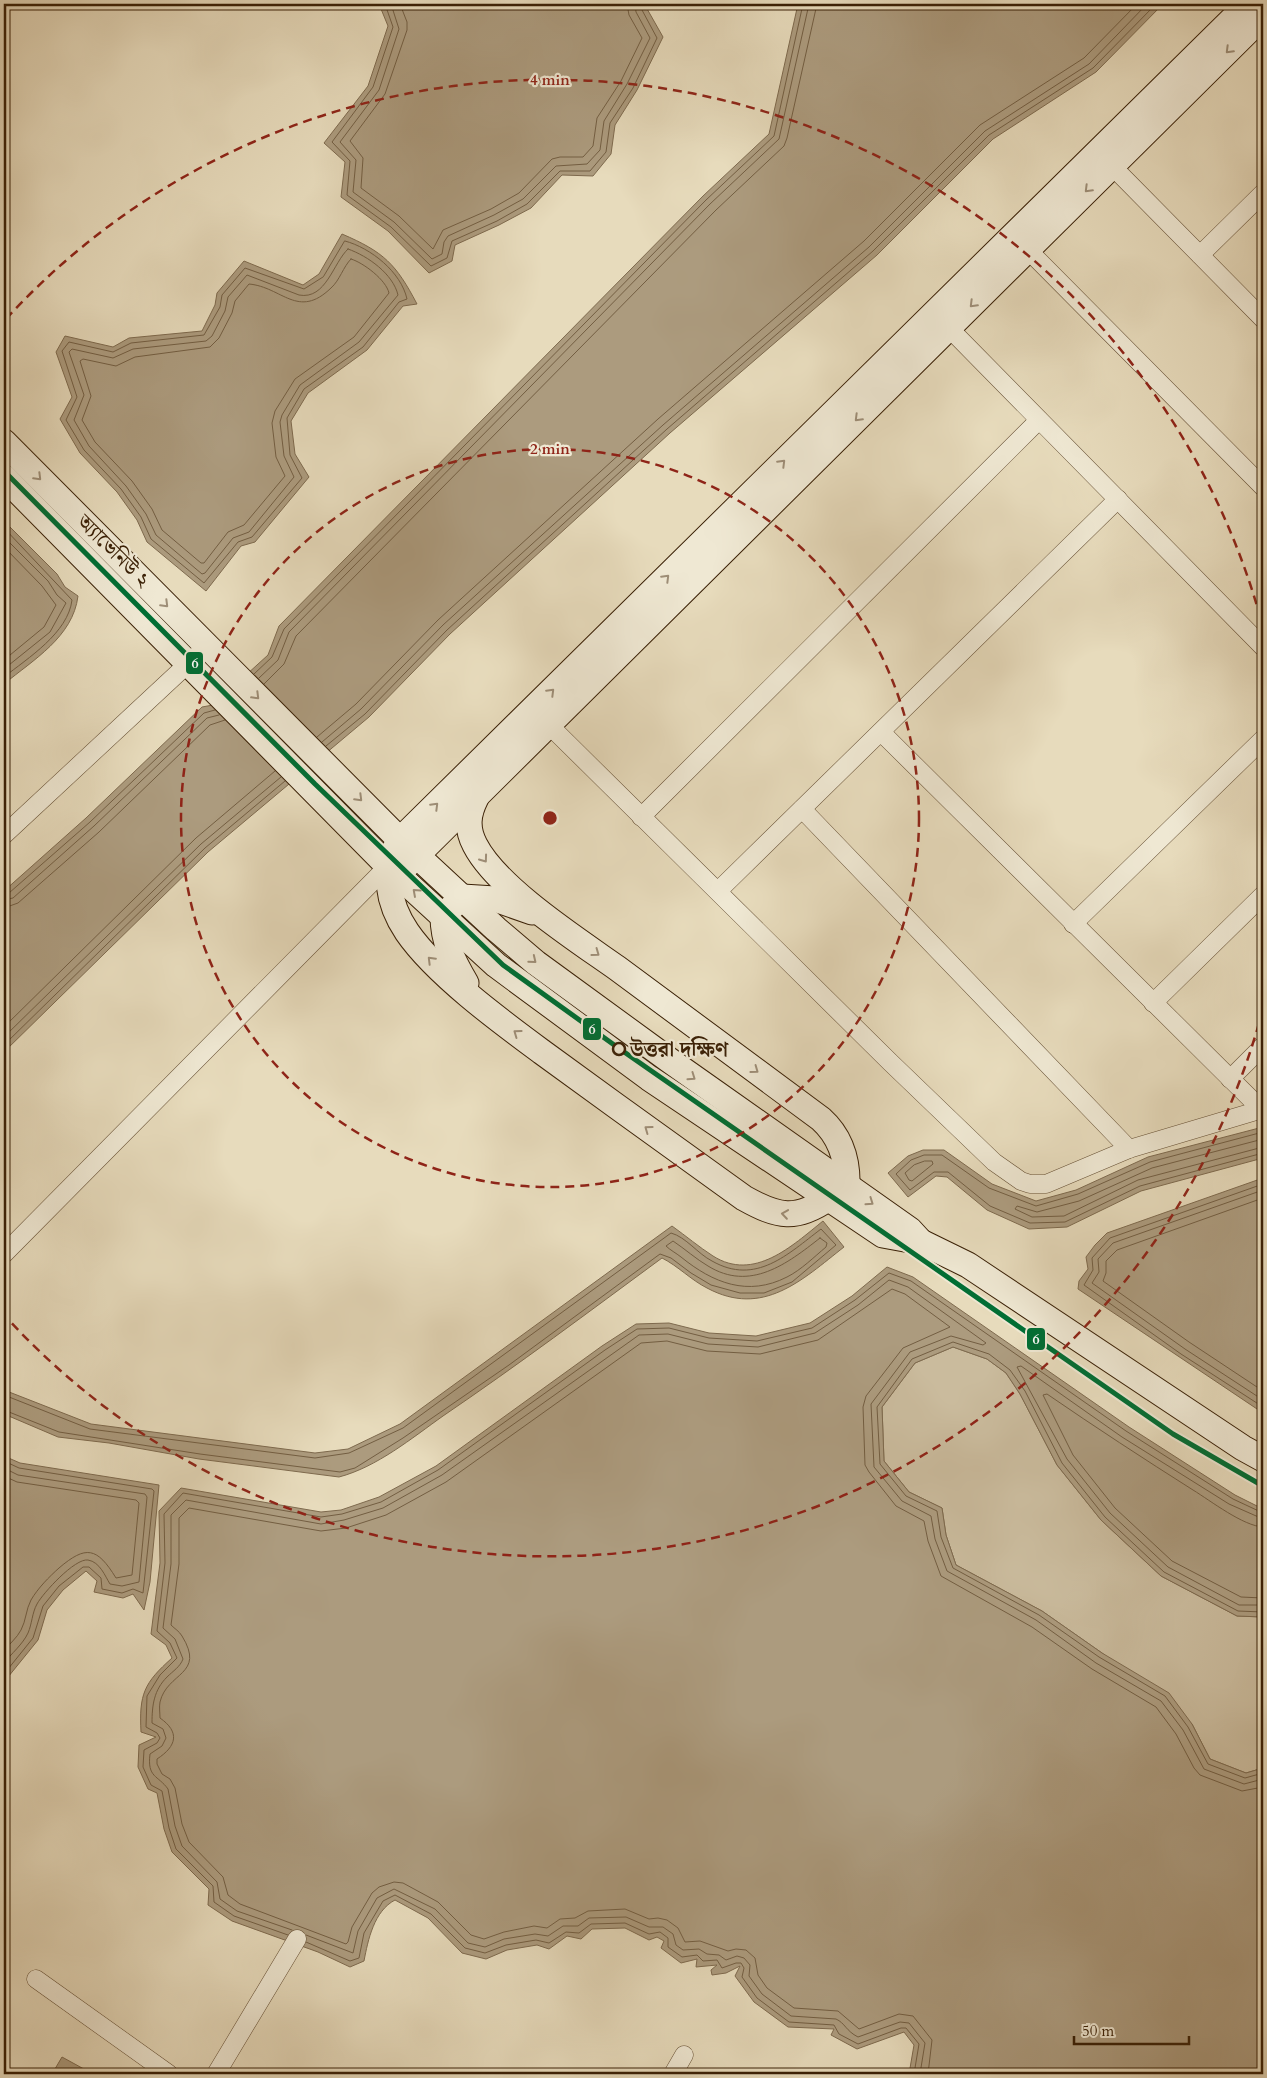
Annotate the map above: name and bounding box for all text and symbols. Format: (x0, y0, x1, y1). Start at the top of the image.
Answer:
one-way arrow (1225, 44, 1234, 53)
text: 4 min (530, 70, 570, 90)
one-way arrow (1085, 184, 1094, 193)
one-way arrow (970, 298, 979, 307)
one-way arrow (855, 413, 864, 422)
text: 2 min (530, 439, 570, 459)
one-way arrow (776, 460, 785, 469)
one-way arrow (32, 471, 41, 480)
street label: অ্যাভেনিউ ২ (69, 507, 157, 595)
one-way arrow (661, 575, 670, 584)
one-way arrow (159, 598, 168, 607)
line badge: 6 (185, 651, 204, 675)
text: 6 (191, 654, 199, 673)
one-way arrow (545, 689, 554, 698)
one-way arrow (250, 690, 259, 699)
one-way arrow (353, 793, 362, 802)
one-way arrow (429, 803, 438, 812)
centre of rings (541, 809, 559, 827)
one-way arrow (478, 853, 487, 863)
one-way arrow (413, 889, 422, 898)
one-way arrow (590, 948, 599, 956)
one-way arrow (527, 955, 536, 963)
one-way arrow (428, 956, 437, 965)
line badge: 6 (582, 1017, 602, 1041)
text: 6 (588, 1020, 596, 1039)
one-way arrow (514, 1030, 523, 1038)
place label: উত্তরা দক্ষিণ (629, 1035, 729, 1064)
marker: উত্তরা দক্ষিণ (612, 1042, 626, 1056)
one-way arrow (749, 1064, 759, 1073)
one-way arrow (686, 1071, 696, 1080)
one-way arrow (645, 1126, 654, 1134)
one-way arrow (864, 1196, 874, 1205)
one-way arrow (780, 1209, 788, 1220)
line badge: 6 (1026, 1327, 1046, 1351)
text: 6 (1032, 1330, 1040, 1349)
scale bar (1074, 2013, 1190, 2045)
text: 50 m (1082, 2021, 1114, 2041)

